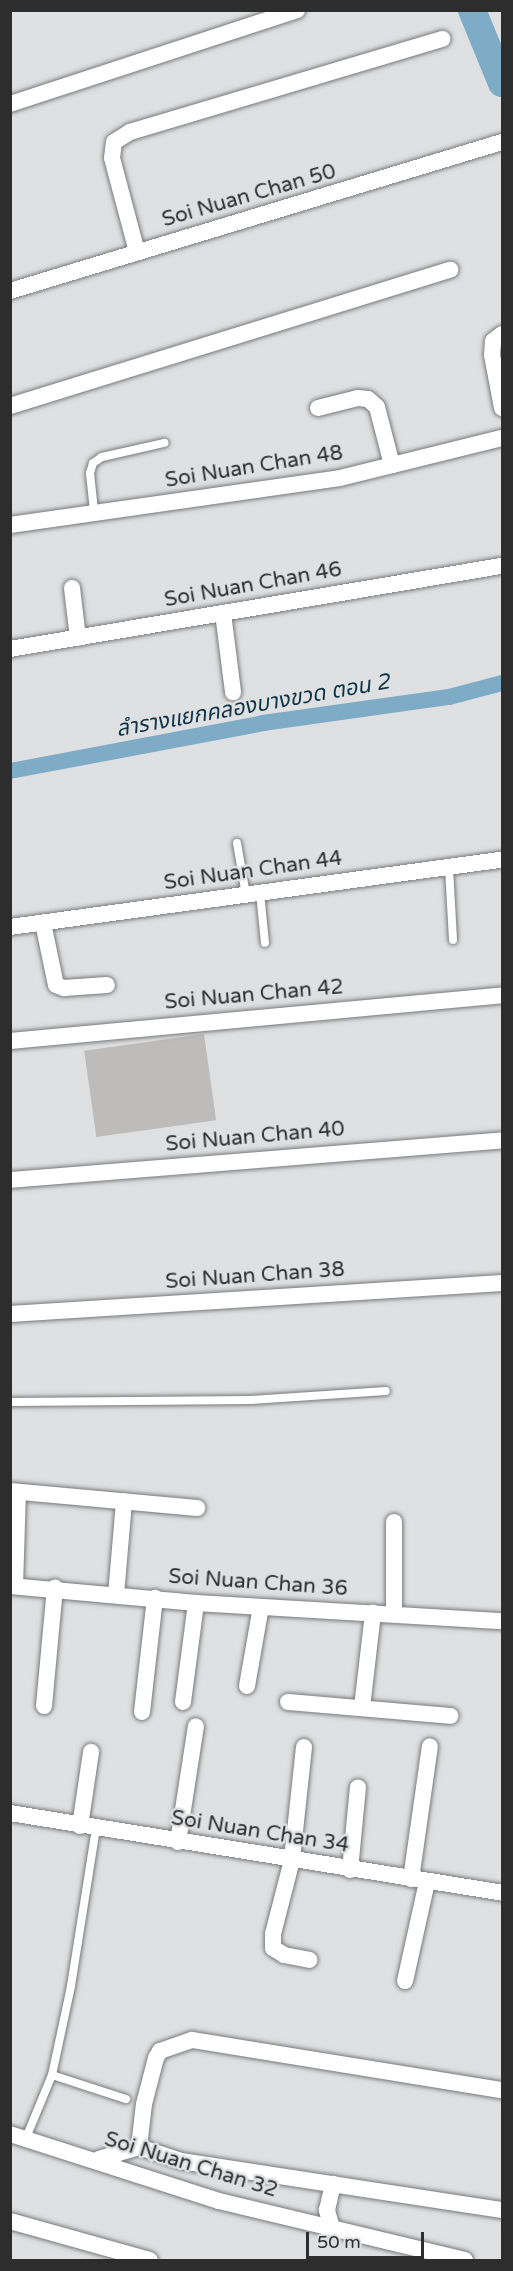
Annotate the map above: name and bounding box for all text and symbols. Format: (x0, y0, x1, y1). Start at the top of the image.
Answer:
street label: Soi Nuan Chan 50 (159, 159, 339, 233)
street label: Soi Nuan Chan 48 (163, 441, 345, 493)
street label: Soi Nuan Chan 46 (162, 557, 344, 613)
water label: ลำรางแยกคลองบางขวด ตอน 2 (114, 669, 392, 743)
street label: Soi Nuan Chan 44 (162, 846, 344, 896)
street label: Soi Nuan Chan 42 (163, 975, 345, 1015)
street label: Soi Nuan Chan 40 (164, 1117, 346, 1157)
street label: Soi Nuan Chan 38 (165, 1257, 345, 1295)
street label: Soi Nuan Chan 36 (168, 1564, 348, 1602)
street label: Soi Nuan Chan 34 (169, 1806, 351, 1858)
street label: Soi Nuan Chan 32 (101, 2127, 281, 2203)
scale bar (309, 2220, 428, 2258)
text: 50 m (317, 2231, 361, 2253)

